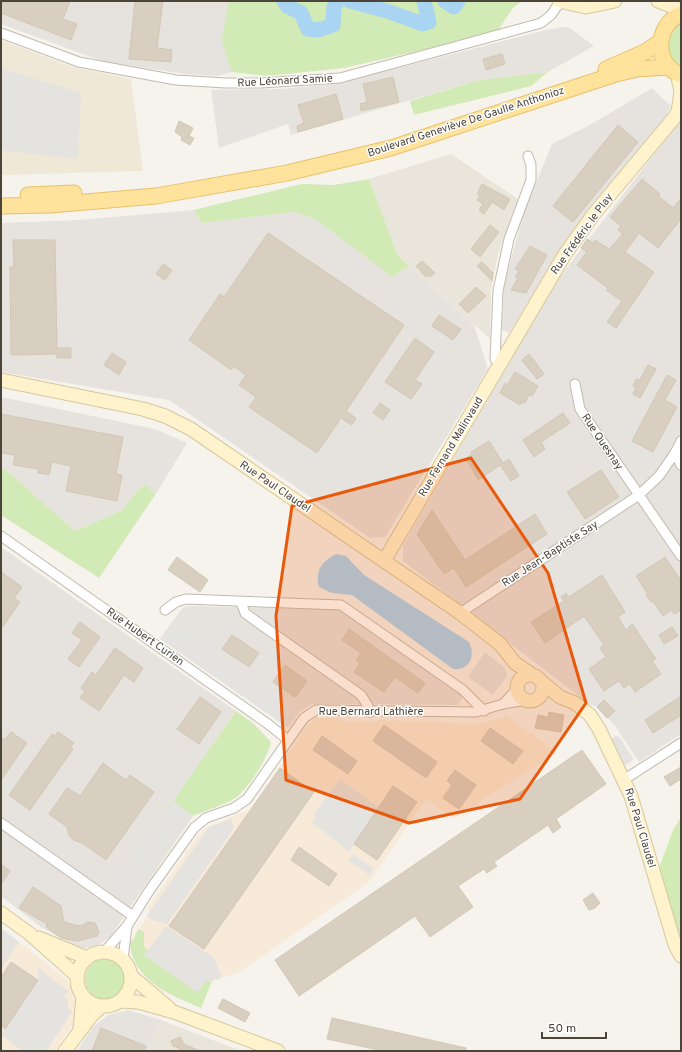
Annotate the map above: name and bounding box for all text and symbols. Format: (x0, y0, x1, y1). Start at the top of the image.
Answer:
street label: Rue Léonard Samie (237, 72, 333, 90)
street label: Boulevard Geneviève De Gaulle Anthonioz (366, 83, 566, 161)
street label: Rue Frédéric le Play (548, 190, 616, 277)
street label: Rue Fernand Malinvaud (416, 394, 486, 500)
street label: Rue Quesnay (578, 411, 626, 473)
street label: Rue Paul Claudel (237, 458, 313, 516)
street label: Rue Jean-Baptiste Say (499, 518, 601, 590)
street label: Rue Hubert Curien (103, 605, 187, 669)
street label: Rue Bernard Lathière (319, 705, 424, 719)
street label: Rue Paul Claudel (621, 786, 659, 870)
scale bar (542, 1014, 606, 1040)
text: 50 m (548, 1021, 576, 1037)

